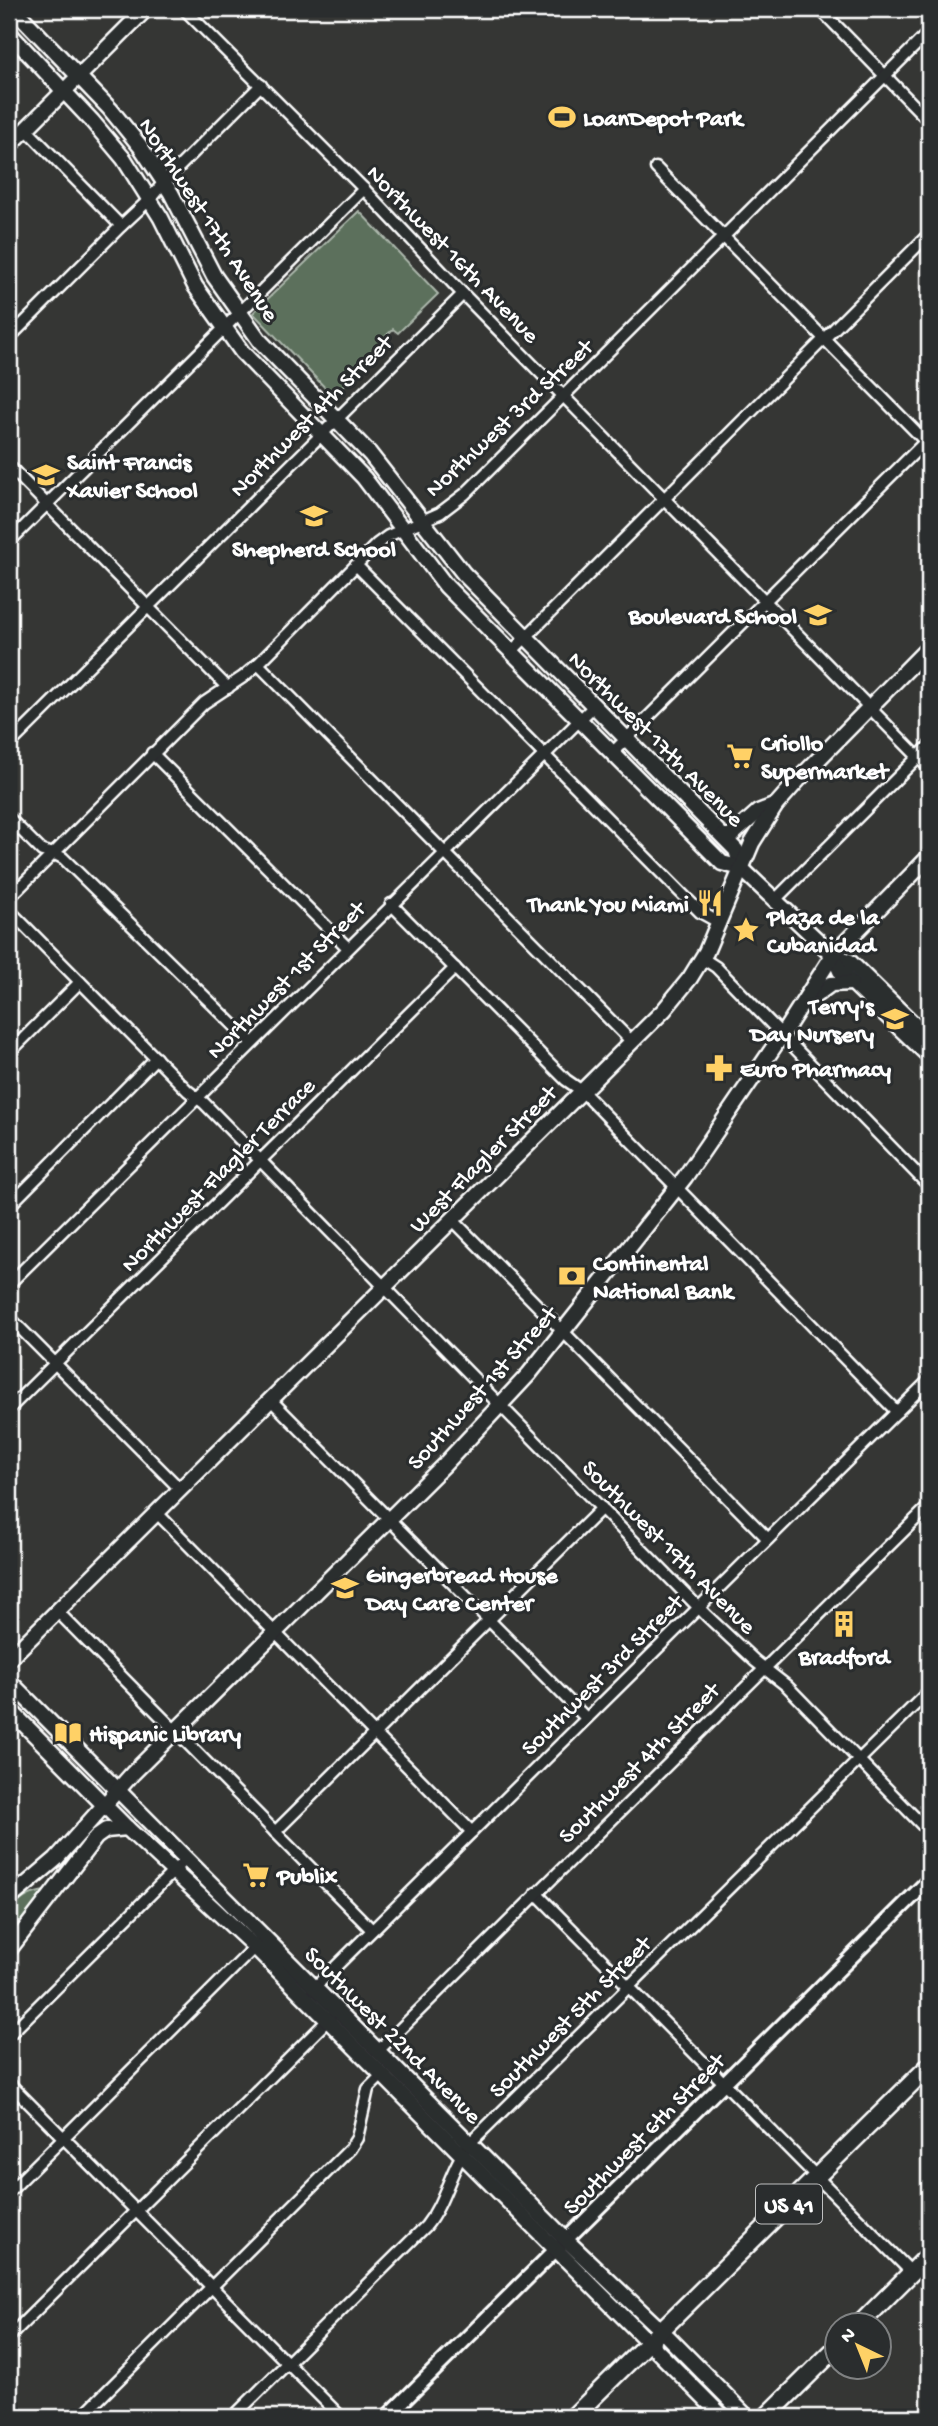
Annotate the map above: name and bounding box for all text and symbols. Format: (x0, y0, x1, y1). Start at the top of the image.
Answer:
sports icon: LoanDepot Park (547, 102, 577, 132)
place label: LoanDepot Park (583, 106, 746, 135)
street label: Northwest 17th Avenue (130, 113, 284, 329)
street label: Northwest 16th Avenue (359, 160, 545, 351)
street label: Northwest 4th Street (225, 328, 401, 505)
street label: Northwest 3rd Street (420, 333, 602, 505)
place label: Saint Francis Xavier School (66, 450, 198, 507)
school or university icon: Saint Francis Xavier School (31, 460, 61, 490)
school or university icon: Shepherd School (299, 501, 329, 531)
place label: Shepherd School (232, 537, 396, 566)
school or university icon: Boulevard School (803, 600, 833, 630)
place label: Boulevard School (628, 604, 797, 633)
street label: Northwest 17th Avenue (560, 646, 749, 835)
place label: Criollo Supermarket (761, 731, 890, 788)
supermarket icon: Criollo Supermarket (725, 741, 755, 771)
restaurant icon: Thank You Miami (695, 888, 725, 918)
place label: Thank You Miami (526, 892, 689, 921)
street label: Northwest 1st Street (202, 894, 374, 1067)
place label: Plaza de la Cubanidad (765, 905, 881, 962)
place icon: Plaza de la Cubanidad (731, 915, 761, 945)
place label: Terry's Day Nursery (749, 994, 875, 1051)
school or university icon: Terry's Day Nursery (880, 1004, 910, 1034)
pharmacy icon: Euro Pharmacy (704, 1053, 734, 1083)
place label: Euro Pharmacy (740, 1057, 891, 1086)
street label: Northwest Flagler Terrace (116, 1073, 323, 1280)
street label: West Flagler Street (404, 1079, 566, 1241)
place label: Continental National Bank (593, 1251, 736, 1308)
bank icon: Continental National Bank (557, 1261, 587, 1291)
street label: Southwest 1st Street (402, 1300, 566, 1477)
street label: Southwest 19th Avenue (574, 1455, 761, 1642)
place label: Gingerbread House Day Care Center (364, 1563, 559, 1620)
school or university icon: Gingerbread House Day Care Center (330, 1573, 360, 1603)
street label: Southwest 3rd Street (516, 1588, 692, 1764)
building icon: Bradford (829, 1609, 859, 1639)
place label: Bradford (798, 1645, 892, 1674)
street label: Southwest 4th Street (554, 1676, 729, 1851)
library icon: Hispanic Library (53, 1718, 83, 1748)
place label: Hispanic Library (89, 1722, 241, 1751)
supermarket icon: Publix (241, 1860, 271, 1890)
place label: Publix (275, 1864, 338, 1893)
street label: Southwest 5th Street (484, 1930, 660, 2106)
street label: Southwest 22nd Avenue (297, 1941, 487, 2132)
street label: Southwest 6th Street (558, 2047, 734, 2223)
road number: US 41 (756, 2184, 822, 2224)
north arrow (822, 2310, 892, 2380)
text: N (836, 2323, 861, 2349)

